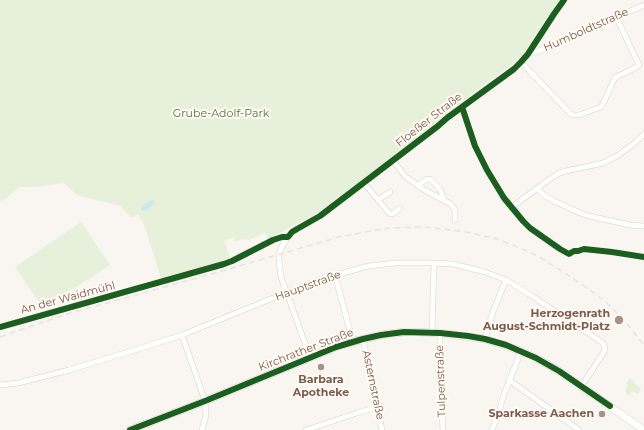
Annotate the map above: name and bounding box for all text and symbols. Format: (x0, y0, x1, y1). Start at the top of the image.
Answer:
street label: Humboldtstraße (542, 5, 630, 55)
street label: Floeßer Straße (393, 90, 465, 150)
park label: Grube-Adolf-Park (173, 107, 269, 121)
street label: Hauptstraße (273, 268, 343, 304)
street label: An der Waidmühl (19, 279, 117, 317)
place label: Herzogenrath August-Schmidt-Platz (483, 307, 610, 333)
marker: Herzogenrath August-Schmidt-Platz (613, 314, 625, 326)
street label: Kirchrather Straße (257, 326, 355, 374)
street label: Tulpenstraße (433, 345, 449, 417)
street label: Asternstraße (359, 349, 387, 421)
marker: Barbara Apotheke (316, 362, 326, 372)
place label: Barbara Apotheke (293, 373, 349, 399)
place label: Sparkasse Aachen (488, 407, 594, 421)
marker: Sparkasse Aachen (597, 409, 607, 419)

